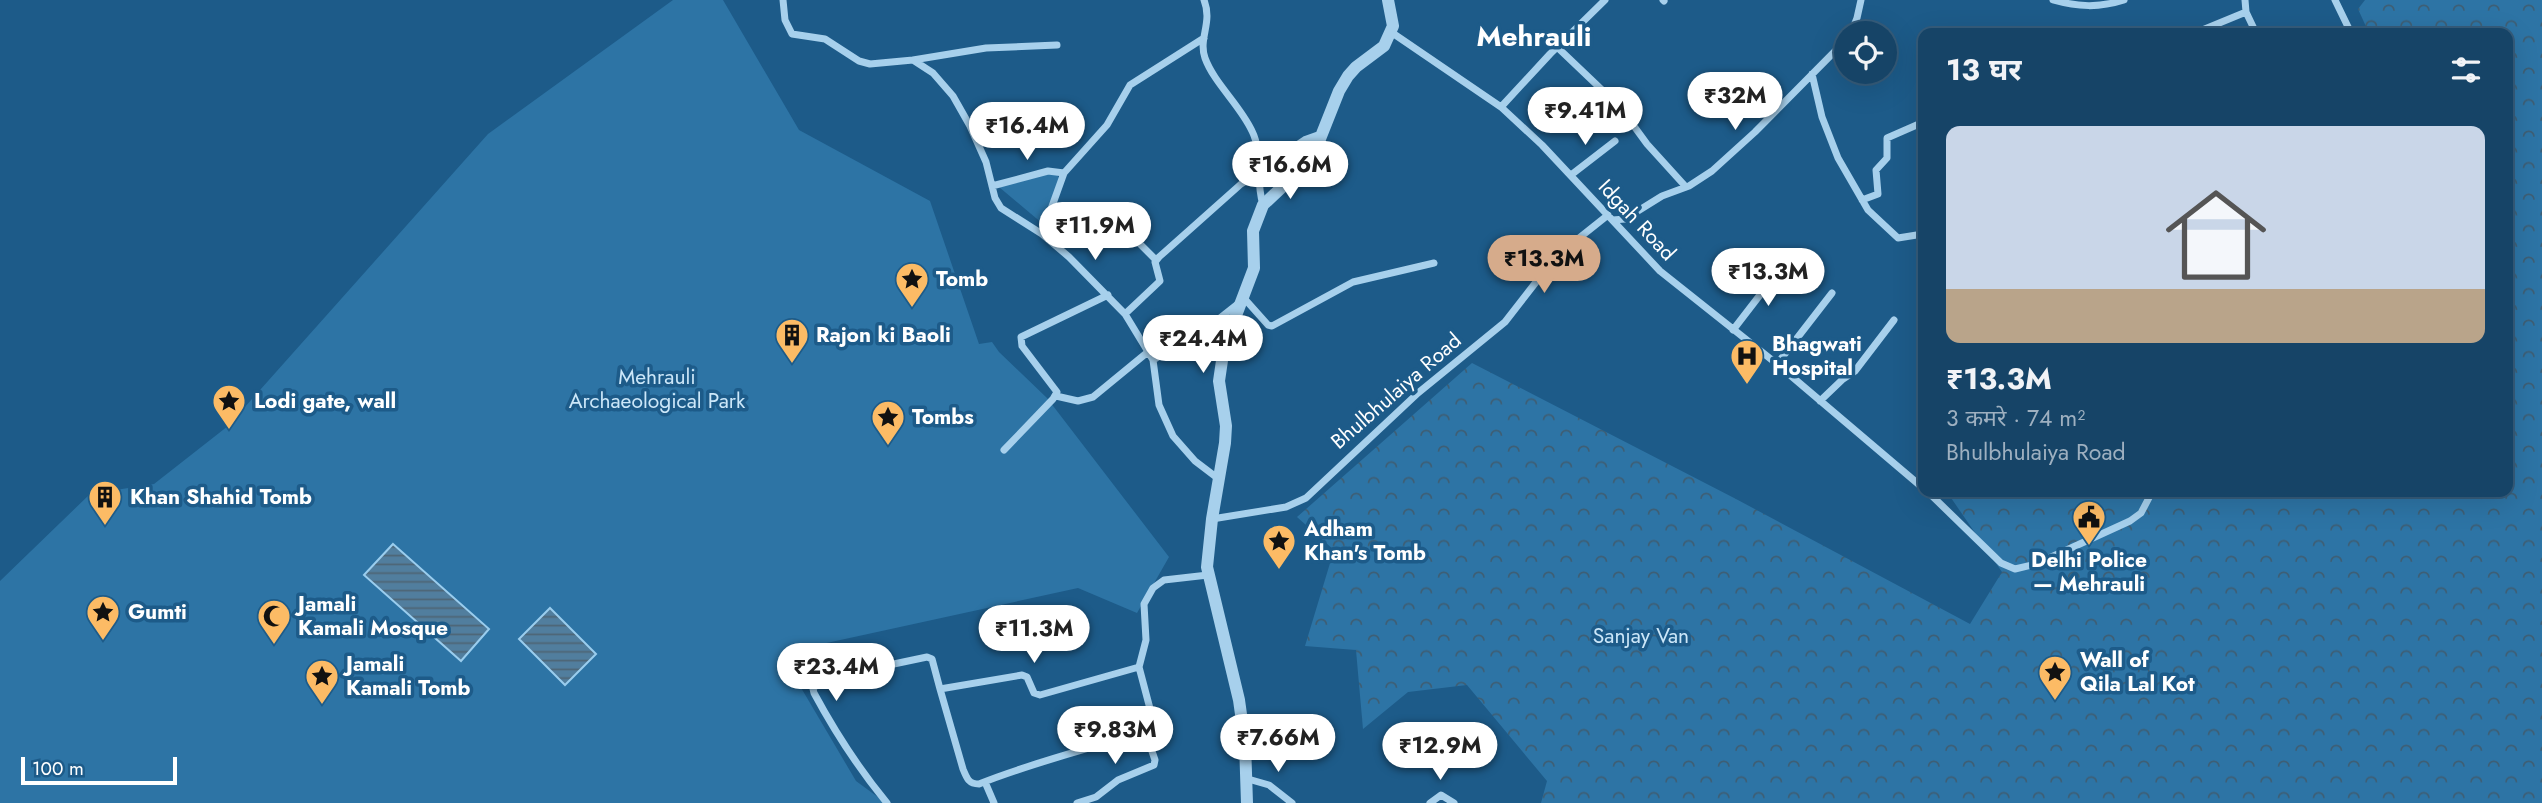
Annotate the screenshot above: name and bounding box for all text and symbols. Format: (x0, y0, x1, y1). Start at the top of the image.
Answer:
district label: Mehrauli (1477, 16, 1591, 57)
map controls (1834, 21, 1897, 84)
button: locate (1834, 21, 1897, 84)
text: 13 घर (1946, 48, 2022, 91)
icon: filters (2447, 51, 2485, 89)
pin: ₹32M (1694, 72, 1776, 132)
text: ₹32M (1703, 78, 1767, 112)
pin: ₹9.41M (1528, 88, 1642, 147)
text: ₹9.41M (1544, 93, 1626, 127)
pin: ₹16.4M (970, 102, 1084, 162)
text: ₹16.4M (985, 108, 1069, 142)
pin: ₹16.6M (1233, 142, 1347, 201)
text: ₹16.6M (1248, 147, 1332, 181)
icon: home (2153, 172, 2279, 298)
street label: Idgah Road (1591, 173, 1683, 267)
pin: ₹11.9M (1038, 202, 1152, 262)
text: ₹11.9M (1055, 208, 1135, 242)
pin: ₹13.3M (1487, 236, 1601, 295)
text: ₹13.3M (1504, 241, 1584, 275)
pin: ₹13.3M (1711, 248, 1825, 308)
text: ₹13.3M (1728, 254, 1808, 288)
place icon: Tomb (893, 260, 931, 309)
place label: Tomb (936, 264, 988, 294)
building icon: Rajon ki Baoli (773, 316, 811, 365)
pin: ₹24.4M (1146, 316, 1260, 375)
place label: Rajon ki Baoli (816, 320, 951, 350)
text: ₹24.4M (1159, 321, 1247, 355)
street label: Bhulbhulaiya Road (1324, 326, 1468, 456)
place label: Bhagwati Hospital (1772, 329, 1862, 383)
hospital icon: Bhagwati Hospital (1728, 337, 1766, 386)
text: ₹13.3M (1946, 357, 2052, 400)
park label: Mehrauli Archaeological Park (569, 362, 746, 416)
place icon: Lodi gate, wall (210, 382, 248, 431)
place label: Lodi gate, wall (254, 386, 396, 416)
place icon: Tombs (869, 398, 907, 447)
text: 3 कमरे · 74 m² (1946, 401, 2085, 435)
place label: Tombs (912, 402, 974, 432)
text: Bhulbhulaiya Road (1946, 435, 2126, 469)
building icon: Khan Shahid Tomb (86, 478, 124, 527)
place label: Khan Shahid Tomb (130, 482, 312, 512)
public building icon: Delhi Police — Mehrauli (2070, 498, 2108, 547)
place label: Adham Khan's Tomb (1303, 514, 1426, 568)
place icon: Adham Khan's Tomb (1260, 522, 1298, 571)
place label: Delhi Police — Mehrauli (2031, 545, 2147, 599)
place label: Jamali Kamali Mosque (294, 589, 448, 643)
place icon: Gumti (84, 593, 122, 642)
place label: Gumti (128, 597, 187, 627)
mosque icon: Jamali Kamali Mosque (255, 597, 293, 646)
pin: ₹11.3M (977, 606, 1091, 665)
text: ₹11.3M (995, 611, 1073, 645)
park label: Sanjay Van (1593, 621, 1689, 651)
pin: ₹23.4M (779, 644, 893, 703)
place label: Wall of Qila Lal Kot (2080, 645, 2195, 699)
place label: Jamali Kamali Tomb (342, 649, 471, 703)
text: ₹23.4M (793, 649, 879, 683)
place icon: Wall of Qila Lal Kot (2036, 653, 2074, 702)
place icon: Jamali Kamali Tomb (303, 657, 341, 706)
pin: ₹9.83M (1058, 706, 1172, 766)
text: ₹9.83M (1073, 712, 1157, 746)
pin: ₹7.66M (1221, 714, 1335, 774)
text: ₹7.66M (1236, 720, 1320, 754)
pin: ₹12.9M (1383, 722, 1497, 782)
text: ₹12.9M (1398, 728, 1482, 762)
scale bar (21, 754, 177, 786)
text: 100 m (32, 755, 84, 782)

